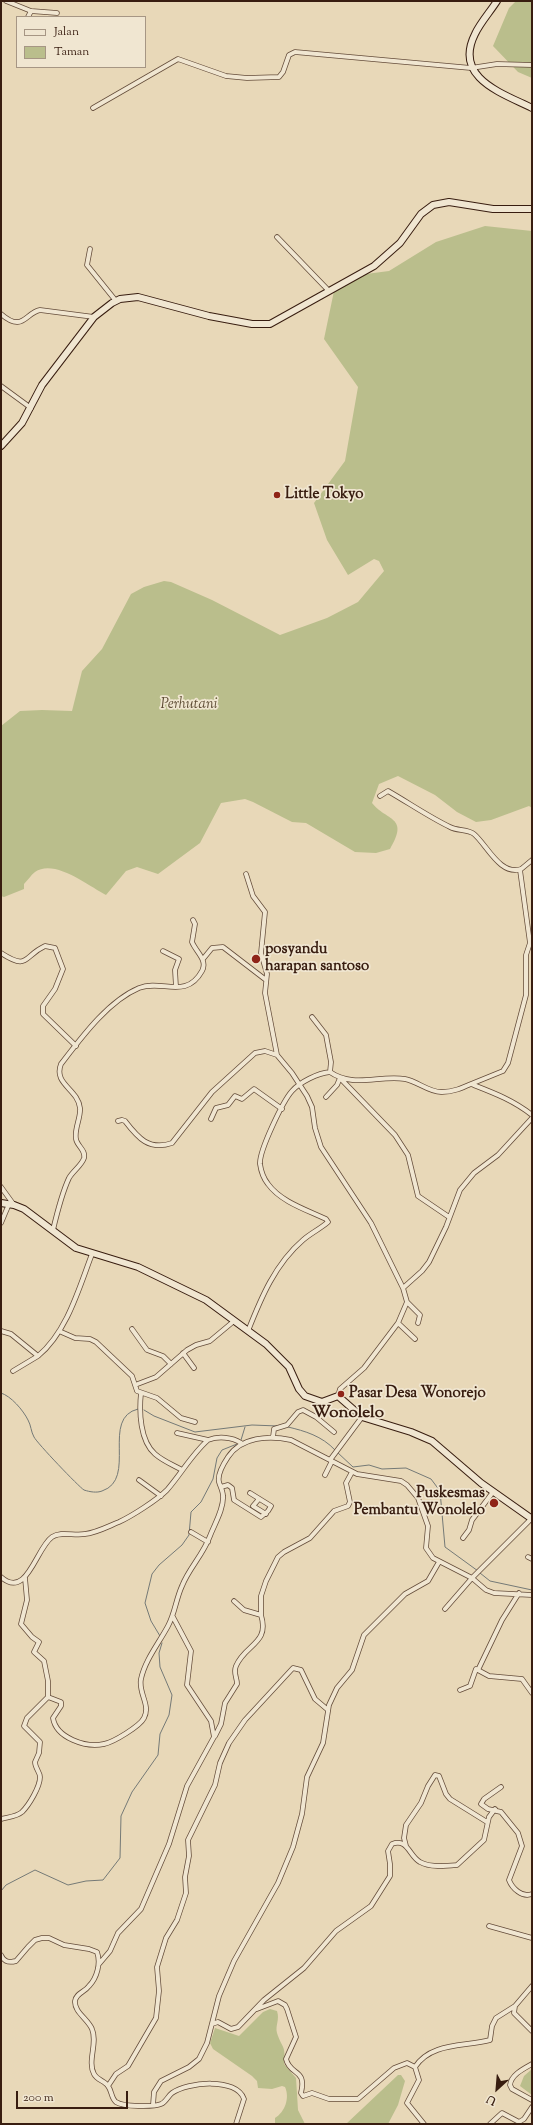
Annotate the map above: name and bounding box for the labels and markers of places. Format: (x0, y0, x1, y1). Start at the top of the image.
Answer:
place label: Little Tokyo (285, 486, 363, 504)
marker: Little Tokyo (272, 490, 282, 500)
place label: posyandu harapan santoso (265, 941, 369, 976)
marker: posyandu harapan santoso (250, 953, 262, 965)
place label: Pasar Desa Wonorejo (349, 1385, 486, 1403)
marker: Pasar Desa Wonorejo (336, 1389, 346, 1399)
place label: Puskesmas Pembantu Wonolelo (354, 1485, 485, 1520)
marker: Puskesmas Pembantu Wonolelo (488, 1497, 500, 1509)

